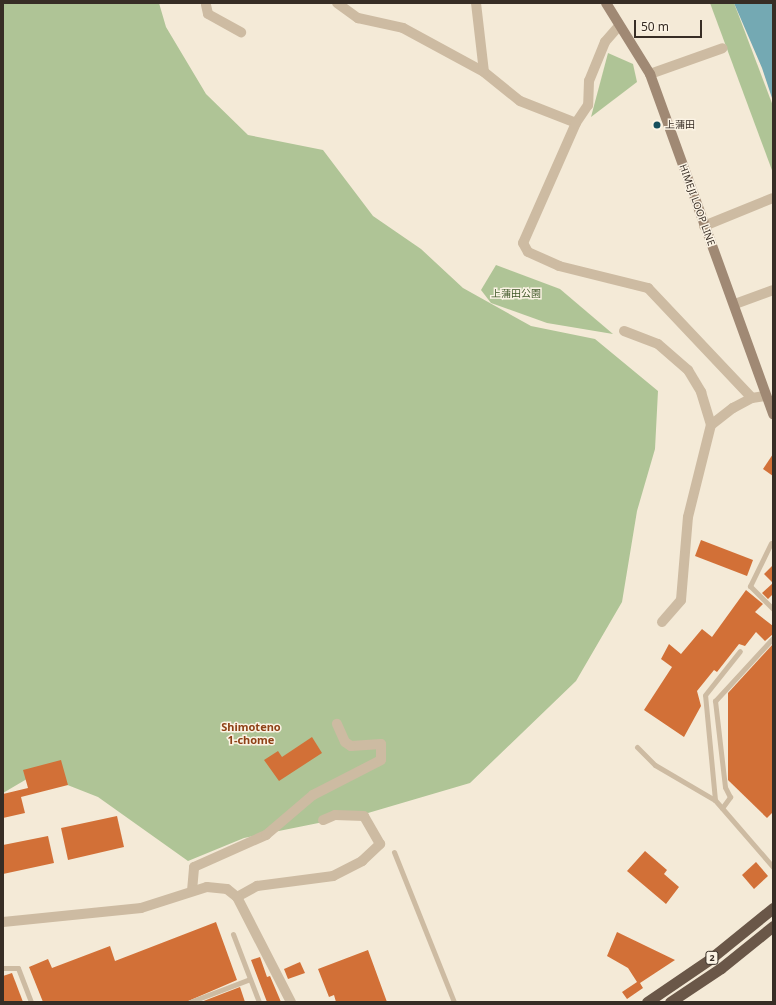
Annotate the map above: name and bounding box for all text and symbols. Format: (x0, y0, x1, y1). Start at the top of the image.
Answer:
scale bar (636, 12, 704, 38)
text: 50 m (641, 18, 669, 35)
place label: 上蒲田 (665, 119, 695, 131)
marker: 上蒲田 (652, 120, 662, 130)
street label: HIMEJI LOOP LINE (677, 163, 717, 247)
park label: 上蒲田公園 (491, 288, 541, 300)
district label: Shimoteno 1-chome (221, 721, 281, 747)
road number: 2 (705, 951, 719, 965)

